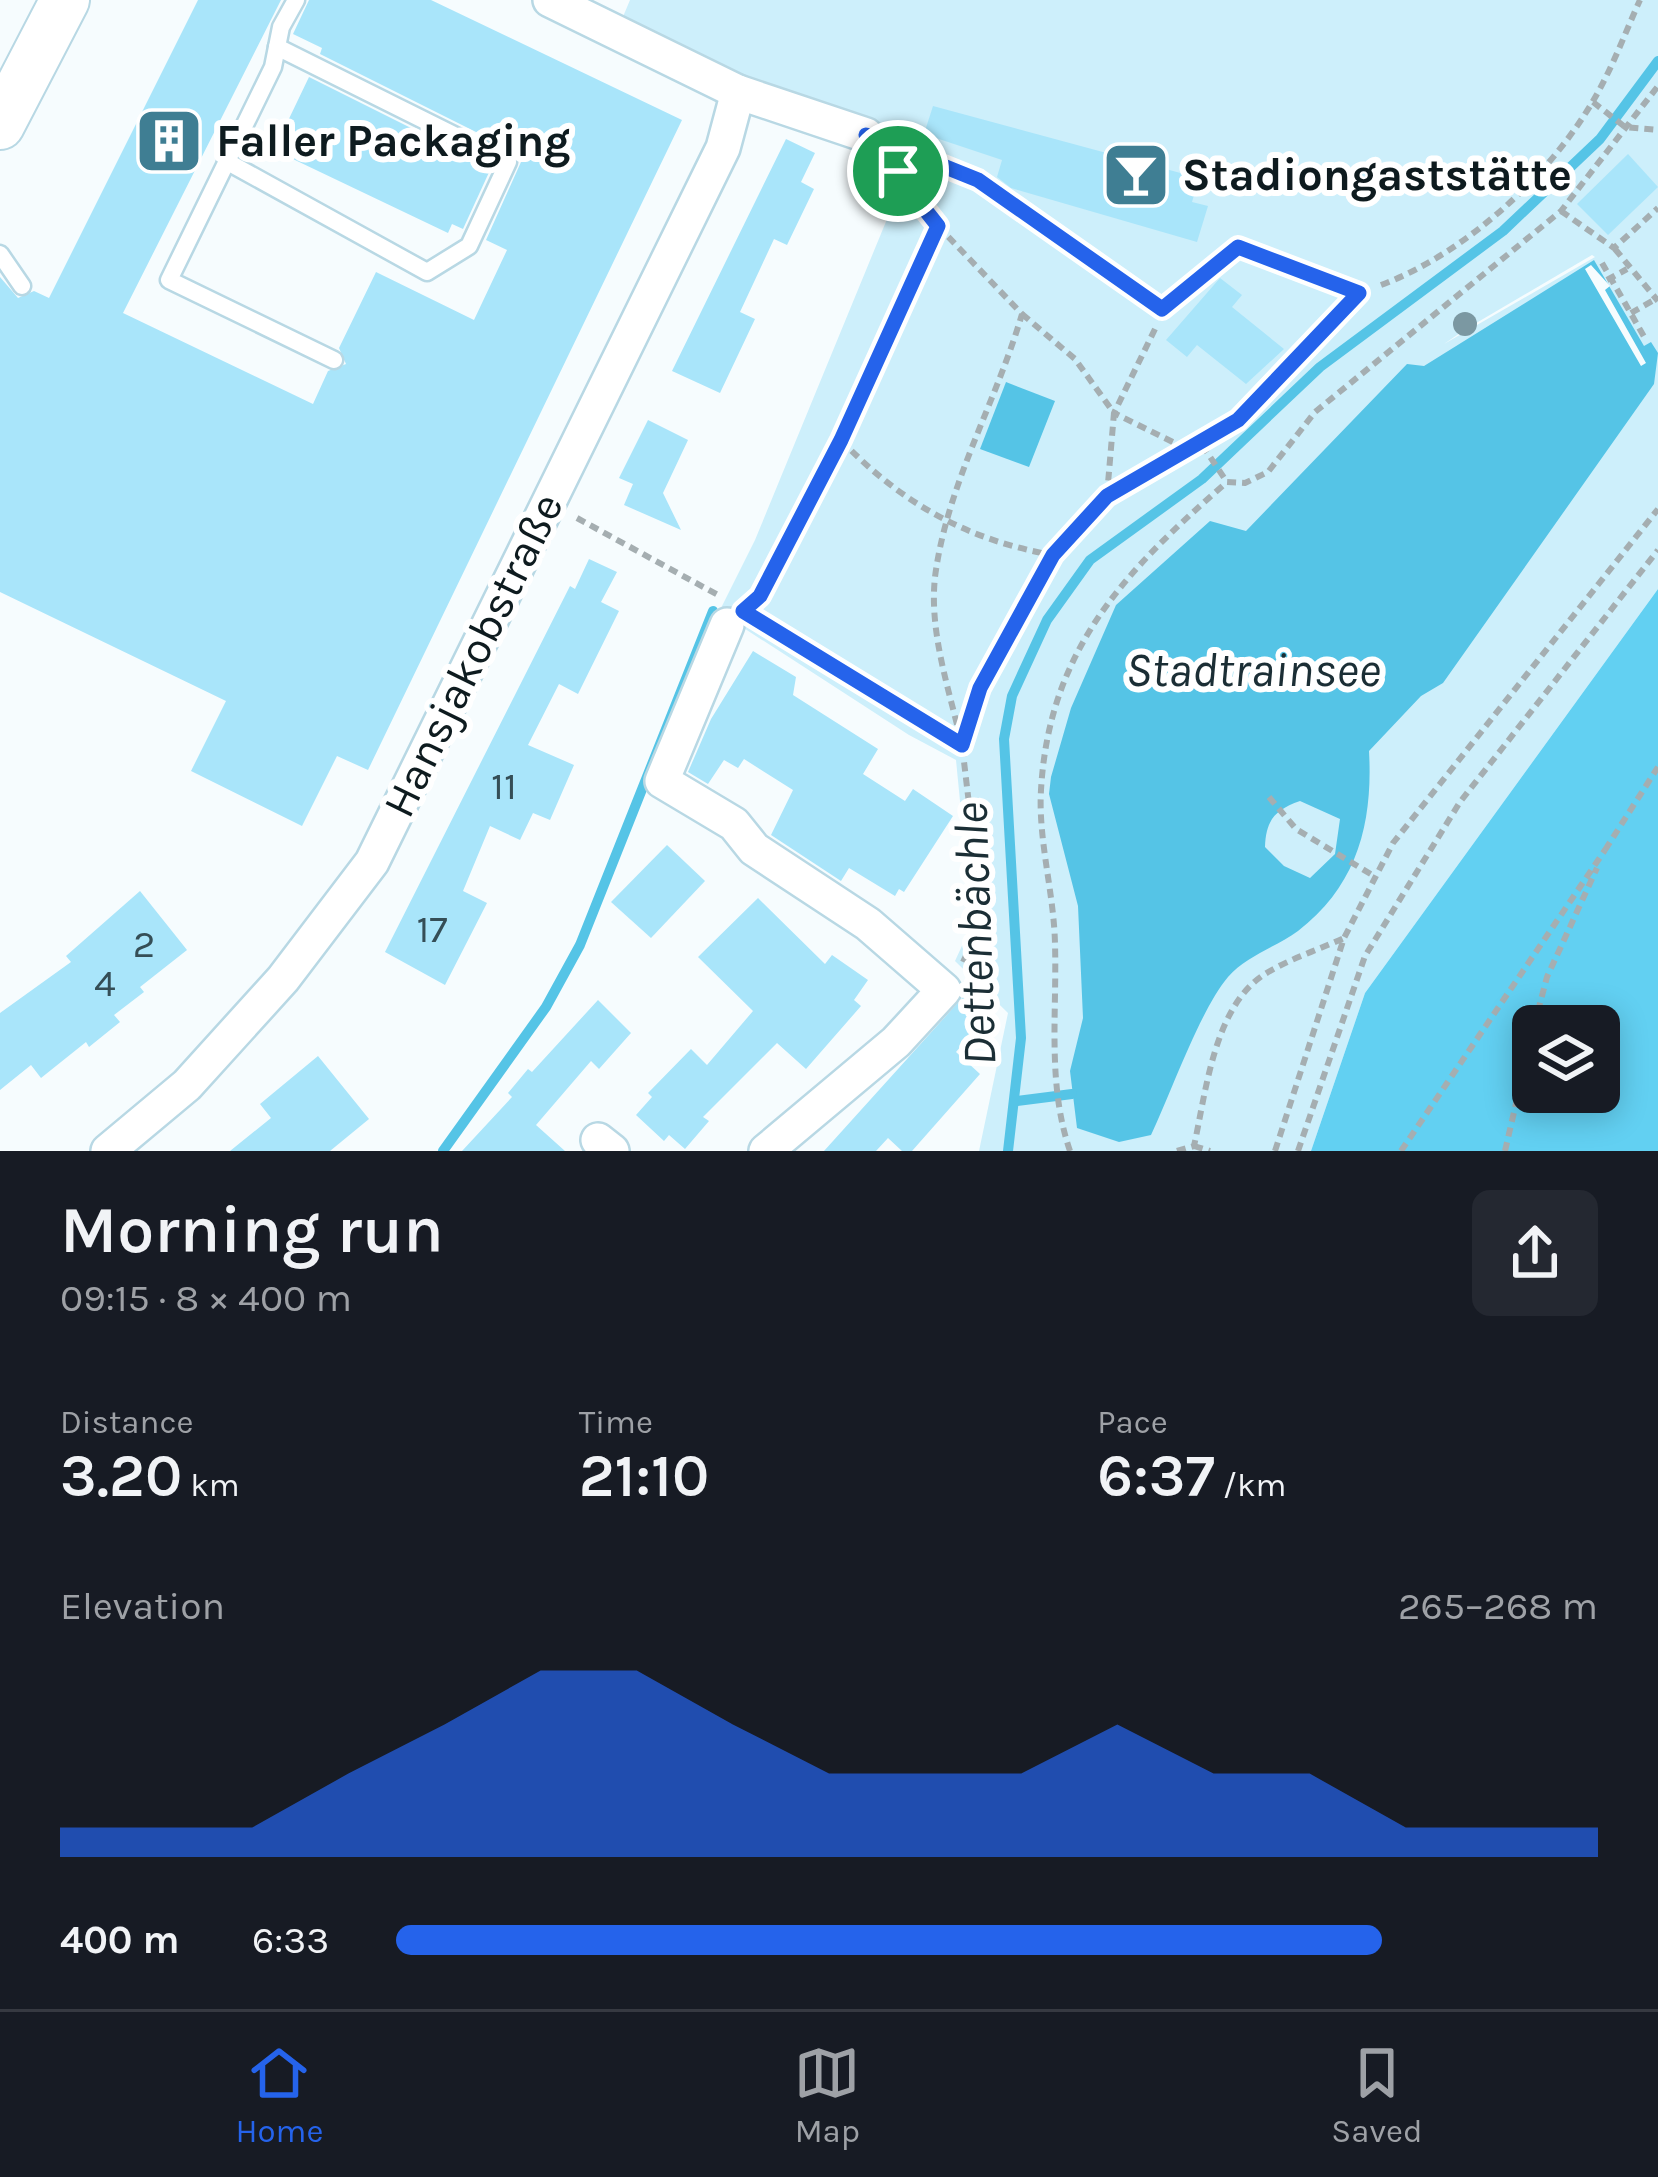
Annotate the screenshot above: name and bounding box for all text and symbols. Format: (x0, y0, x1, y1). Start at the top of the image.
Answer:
building icon: Faller Packaging (134, 106, 204, 176)
place label: Faller Packaging (216, 115, 571, 168)
pin (847, 120, 949, 222)
icon: arrive (865, 138, 931, 204)
bar icon: Stadiongaststätte (1101, 140, 1171, 210)
place label: Stadiongaststätte (1182, 149, 1572, 202)
street label: Hansjakobstraße (372, 485, 575, 826)
water label: Stadtrainsee (1125, 642, 1381, 698)
house number: 11 (491, 763, 517, 809)
water label: Dettenbächle (942, 801, 1008, 1067)
house number: 17 (416, 906, 448, 952)
house number: 2 (133, 921, 155, 967)
house number: 4 (94, 960, 116, 1006)
map controls (1512, 1005, 1620, 1113)
button: layers (1512, 1005, 1620, 1113)
button: share (1472, 1190, 1598, 1316)
text: Morning run (60, 1191, 444, 1269)
text: 09:15 · 8 × 400 m (60, 1275, 352, 1321)
text: Distance (60, 1403, 193, 1441)
text: Time (579, 1403, 653, 1441)
text: Pace (1097, 1403, 1168, 1441)
text: 3.20 (60, 1441, 182, 1511)
text: 21:10 (579, 1441, 709, 1511)
text: 6:37 (1097, 1441, 1215, 1511)
text: km (182, 1466, 240, 1504)
text: /km (1215, 1466, 1286, 1504)
text: Elevation (60, 1583, 225, 1629)
text: 265–268 m (1398, 1583, 1598, 1629)
text: 400 m (60, 1917, 179, 1963)
text: 6:33 (252, 1917, 329, 1963)
tab: Home (235, 2040, 323, 2150)
tab: Map (794, 2040, 860, 2150)
tab: Saved (1331, 2040, 1423, 2150)

